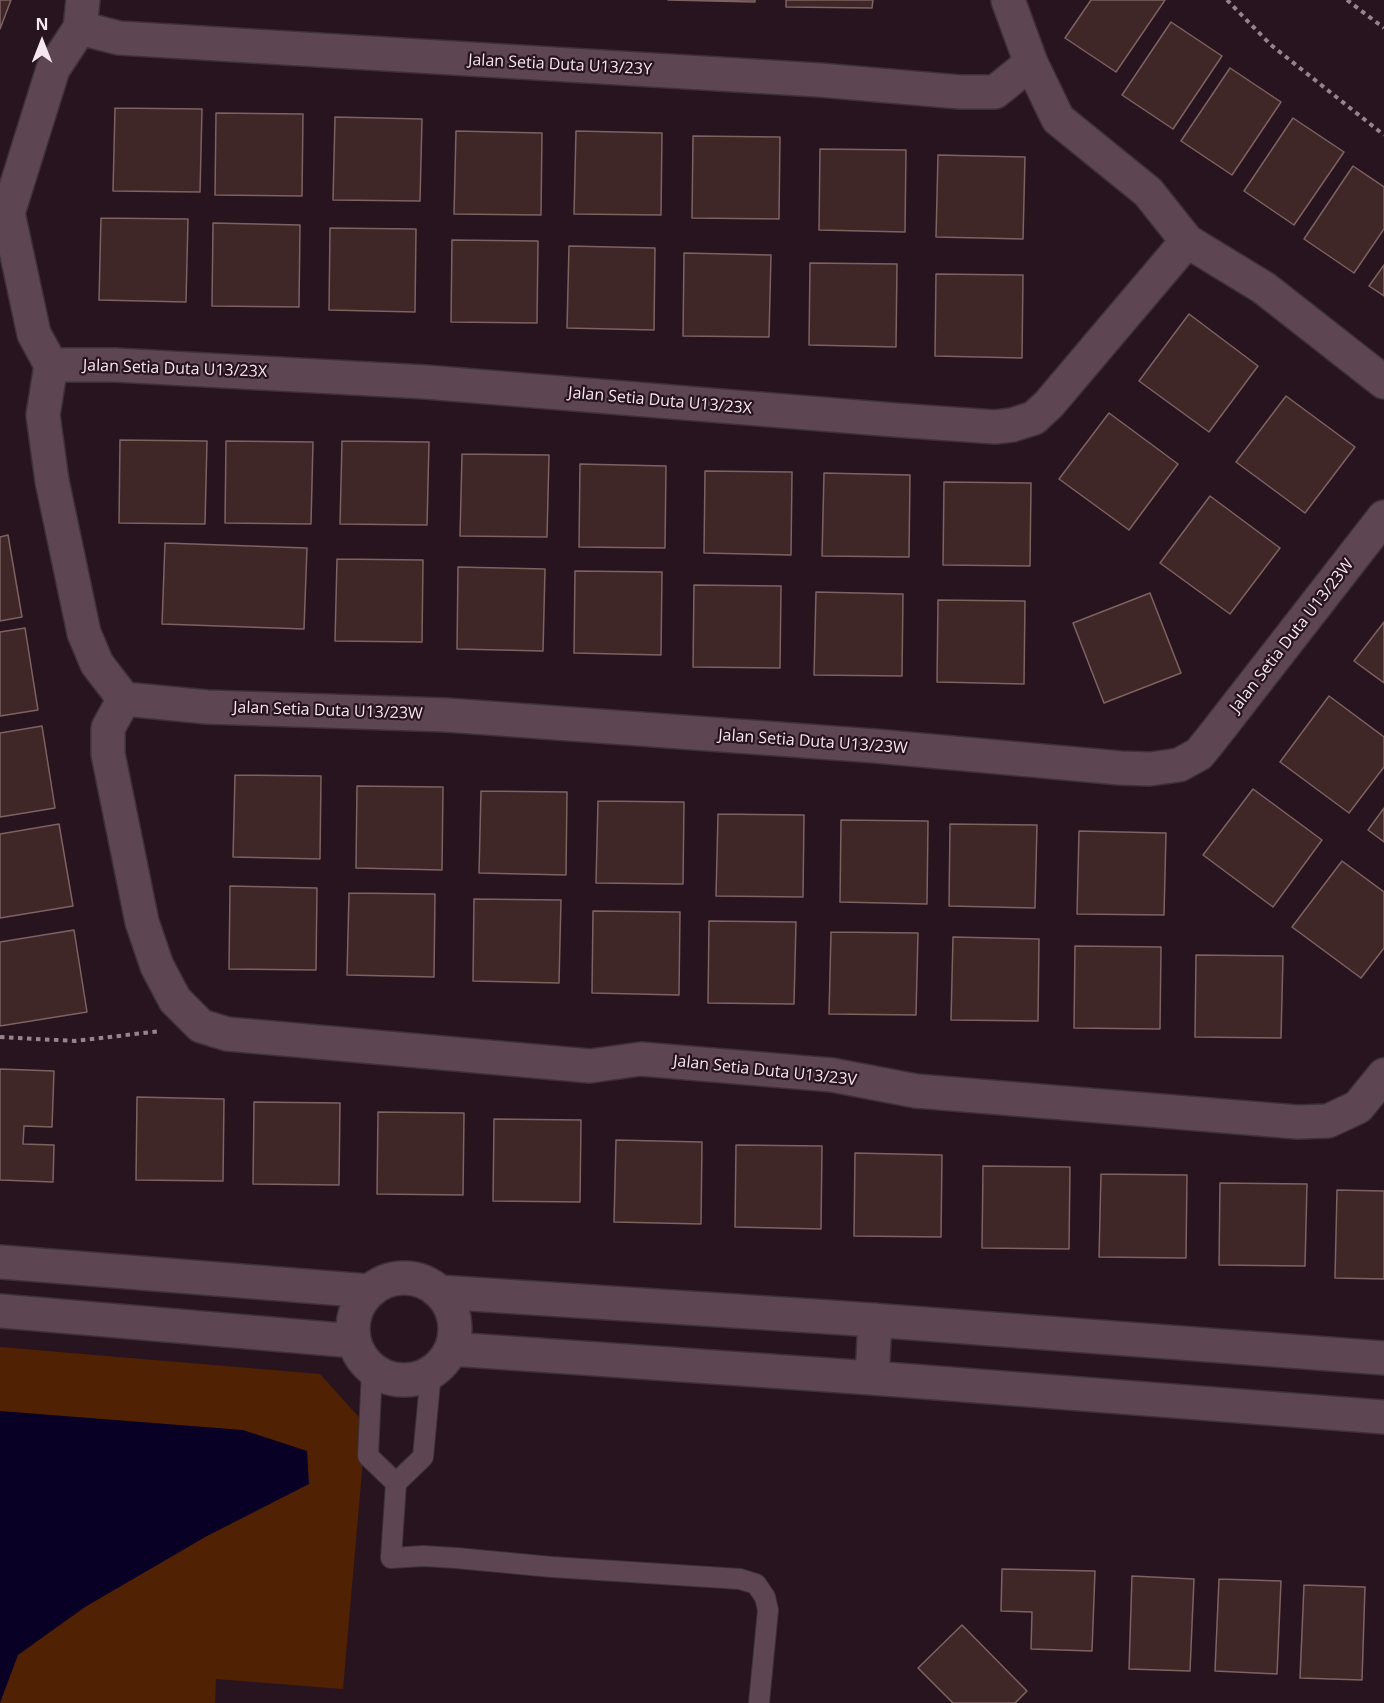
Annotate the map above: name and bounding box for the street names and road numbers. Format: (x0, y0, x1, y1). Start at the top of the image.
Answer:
street label: Jalan Setia Duta U13/23Y (468, 51, 652, 79)
street label: Jalan Setia Duta U13/23X (83, 356, 267, 382)
street label: Jalan Setia Duta U13/23X (567, 383, 753, 419)
street label: Jalan Setia Duta U13/23W (1226, 555, 1358, 717)
street label: Jalan Setia Duta U13/23W (233, 698, 423, 724)
street label: Jalan Setia Duta U13/23W (718, 726, 908, 758)
street label: Jalan Setia Duta U13/23V (672, 1052, 858, 1090)

